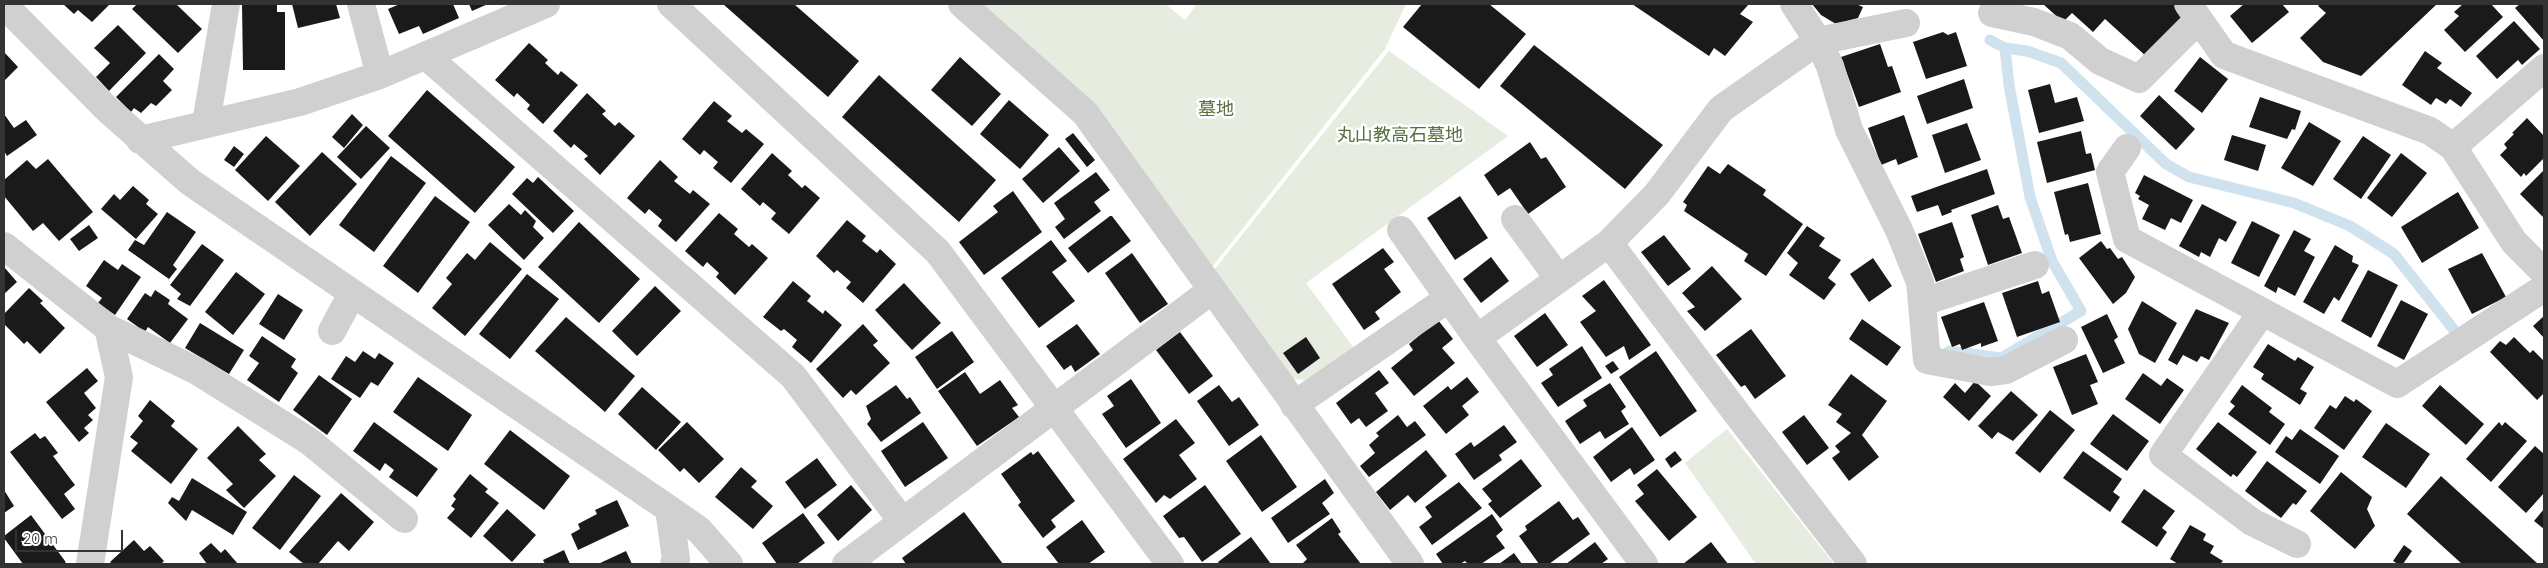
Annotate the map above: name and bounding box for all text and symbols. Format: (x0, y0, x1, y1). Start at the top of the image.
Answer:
park label: 墓地 (1198, 99, 1234, 121)
park label: 丸山教高石墓地 (1337, 125, 1463, 147)
scale bar (18, 520, 125, 552)
text: 20 m (23, 529, 58, 548)

